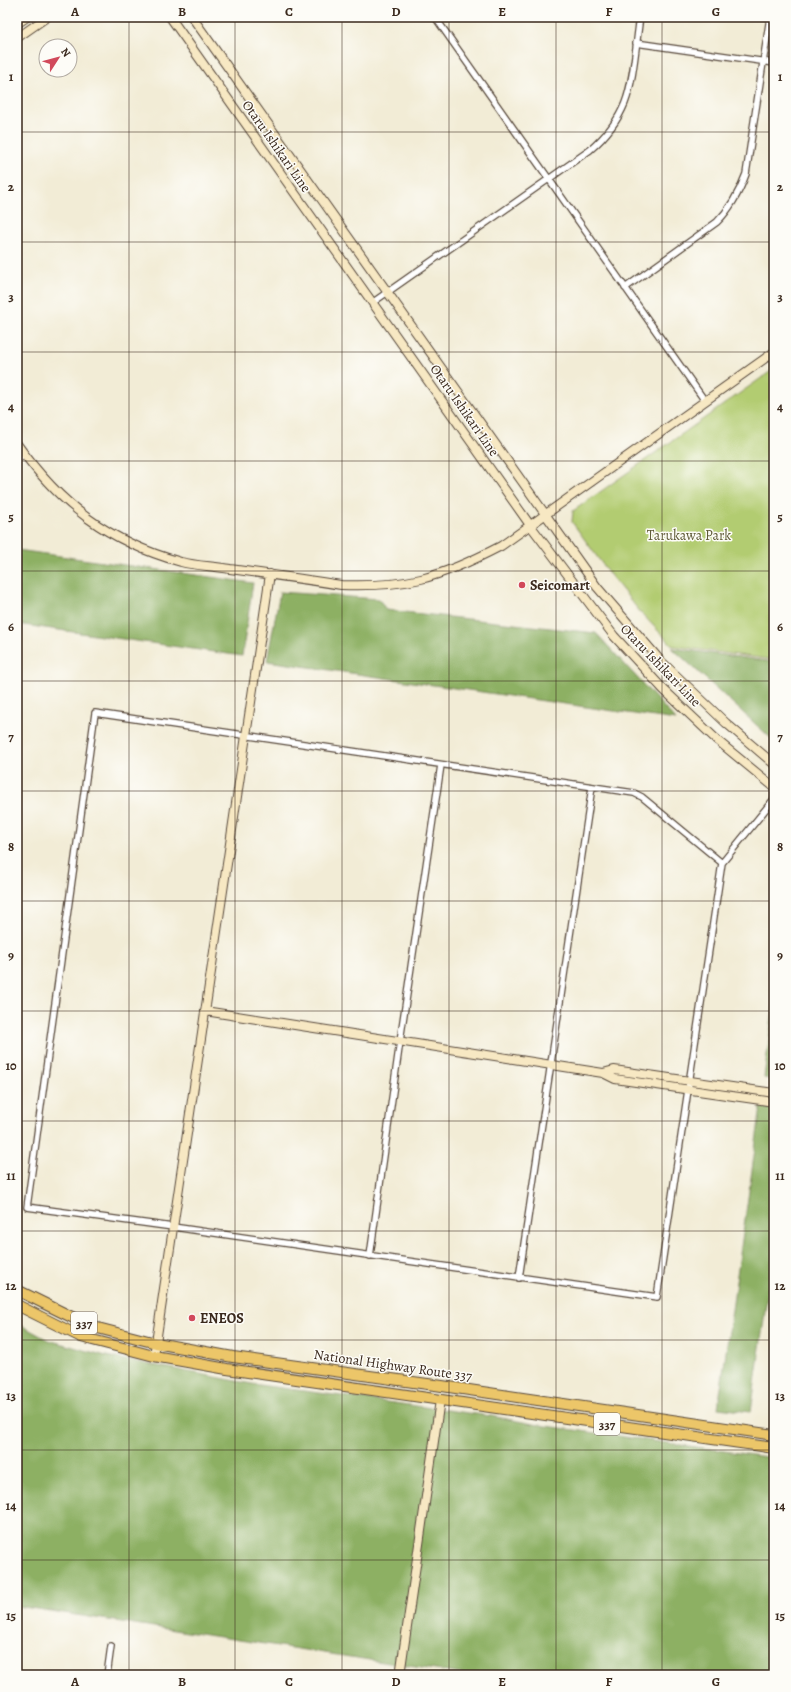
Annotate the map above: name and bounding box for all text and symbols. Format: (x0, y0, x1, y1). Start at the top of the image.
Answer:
text: A (70, 3, 80, 20)
text: B (178, 3, 186, 20)
text: C (285, 3, 293, 20)
text: D (391, 3, 401, 20)
text: E (498, 3, 506, 20)
text: F (606, 3, 613, 20)
text: G (712, 3, 720, 20)
north arrow (38, 38, 78, 78)
text: N (57, 45, 74, 60)
text: 1 (9, 68, 14, 85)
text: 1 (778, 68, 783, 85)
street label: Otaru Ishikari Line (238, 96, 316, 196)
text: 2 (8, 178, 15, 195)
text: 2 (777, 178, 784, 195)
text: 3 (8, 288, 14, 305)
text: 3 (777, 288, 783, 305)
street label: Otaru Ishikari Line (426, 360, 504, 460)
text: 4 (8, 398, 14, 415)
text: 4 (777, 398, 783, 415)
text: 5 (8, 508, 14, 525)
text: 5 (777, 508, 783, 525)
park label: Tarukawa Park (647, 526, 731, 545)
place label: Seicomart (530, 576, 590, 595)
marker: Seicomart (517, 580, 527, 590)
text: 6 (8, 618, 14, 635)
text: 6 (777, 618, 783, 635)
street label: Otaru Ishikari Line (616, 620, 705, 711)
text: 7 (8, 728, 14, 745)
text: 7 (777, 728, 783, 745)
text: 8 (8, 838, 14, 855)
text: 8 (777, 838, 783, 855)
text: 9 (8, 947, 14, 964)
text: 9 (777, 947, 783, 964)
text: 10 (5, 1057, 17, 1074)
text: 10 (774, 1057, 786, 1074)
text: 11 (6, 1167, 16, 1184)
text: 11 (775, 1167, 785, 1184)
text: 12 (6, 1277, 17, 1294)
text: 12 (775, 1277, 786, 1294)
place label: ENEOS (200, 1309, 244, 1328)
road number: 337 (71, 1312, 97, 1334)
marker: ENEOS (187, 1313, 197, 1323)
street label: National Highway Route 337 (313, 1345, 473, 1386)
text: 13 (6, 1387, 17, 1404)
text: 13 (775, 1387, 786, 1404)
road number: 337 (594, 1413, 620, 1435)
text: 14 (6, 1497, 16, 1514)
text: 14 (775, 1497, 785, 1514)
text: 15 (6, 1607, 17, 1624)
text: 15 (775, 1607, 786, 1624)
text: A (70, 1673, 80, 1690)
text: B (178, 1673, 186, 1690)
text: C (285, 1673, 293, 1690)
text: D (391, 1673, 401, 1690)
text: E (498, 1673, 506, 1690)
text: F (606, 1673, 613, 1690)
text: G (712, 1673, 720, 1690)

